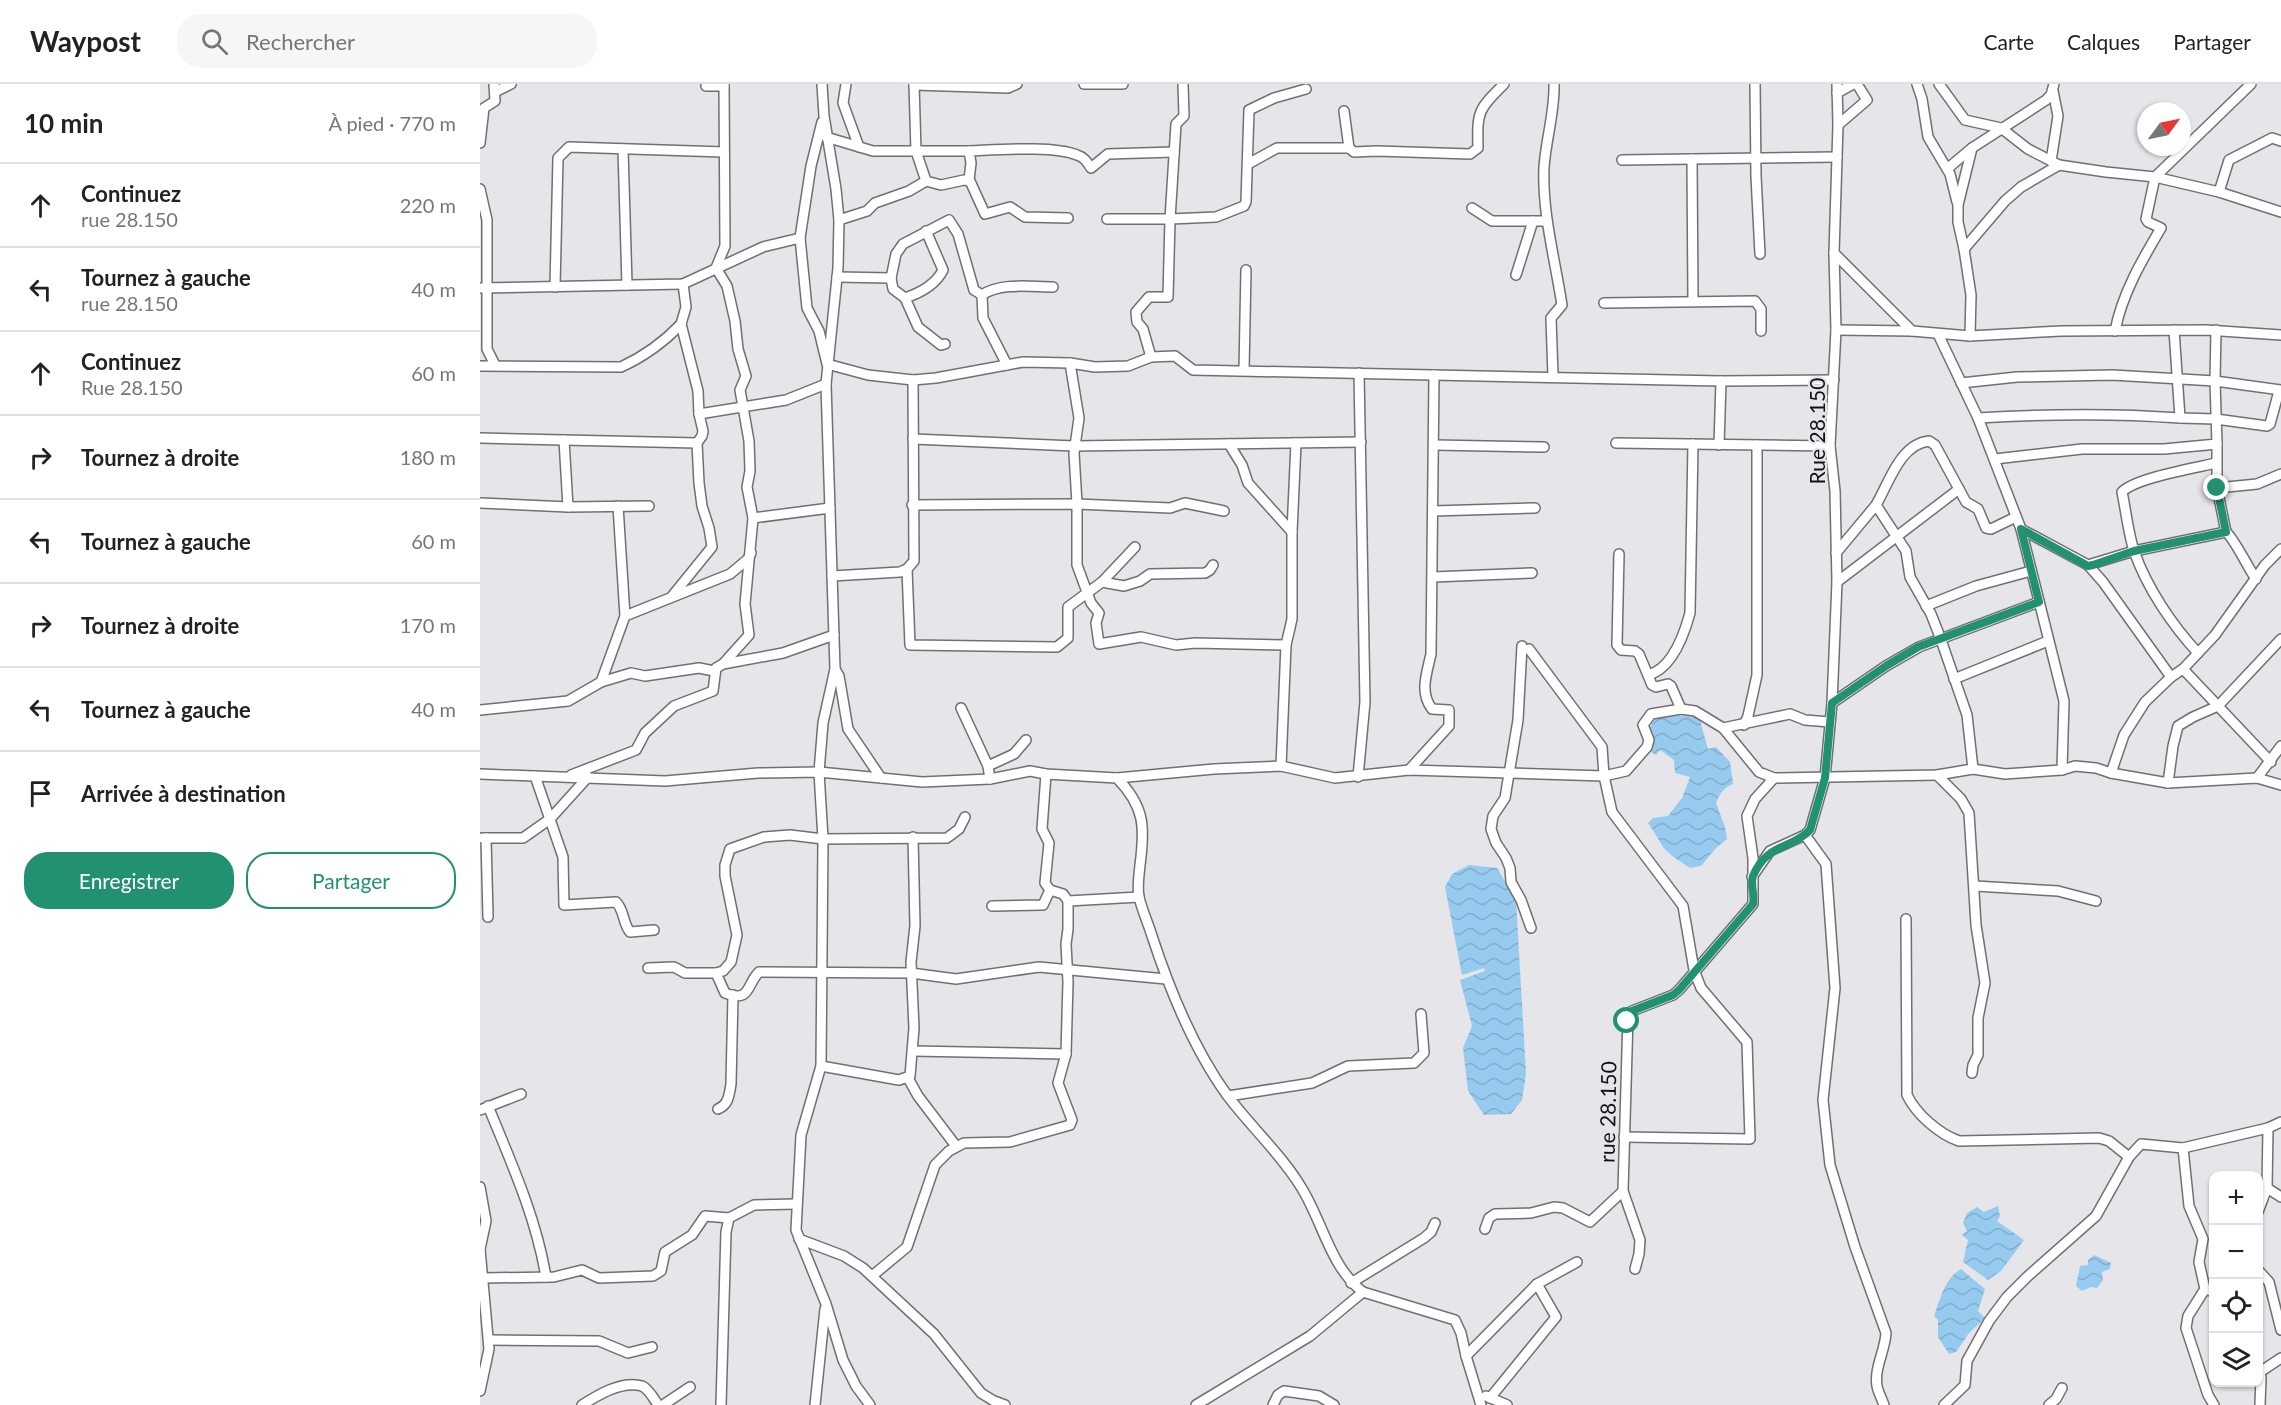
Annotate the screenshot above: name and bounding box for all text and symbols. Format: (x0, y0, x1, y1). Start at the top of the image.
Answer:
search box (177, 14, 597, 68)
text: Waypost (30, 24, 141, 58)
icon: search (198, 25, 231, 58)
text: Rechercher (246, 28, 355, 55)
text: Carte (1983, 29, 2034, 54)
text: Calques (2067, 29, 2140, 54)
text: Partager (2173, 29, 2251, 54)
north arrow (2137, 102, 2191, 156)
text: 10 min (24, 107, 104, 139)
text: À pied · 770 m (328, 111, 456, 135)
text: Continuez (81, 180, 181, 207)
icon: ahead (24, 189, 57, 222)
text: 220 m (400, 193, 456, 217)
text: rue 28.150 (81, 207, 178, 231)
text: Tournez à gauche (81, 264, 251, 291)
icon: left (24, 273, 57, 306)
text: 40 m (411, 277, 456, 301)
text: rue 28.150 (81, 291, 178, 315)
text: Continuez (81, 348, 181, 375)
icon: ahead (24, 357, 57, 390)
text: 60 m (411, 361, 456, 385)
text: Rue 28.150 (81, 375, 183, 399)
street label: Rue 28.150 (1804, 378, 1829, 484)
icon: right (24, 441, 57, 474)
text: Tournez à droite (81, 444, 239, 471)
text: 180 m (400, 445, 456, 469)
route end (2203, 474, 2229, 500)
icon: left (24, 525, 57, 558)
text: Tournez à gauche (81, 528, 251, 555)
text: 60 m (411, 529, 456, 553)
icon: right (24, 609, 57, 642)
text: Tournez à droite (81, 612, 239, 639)
text: 170 m (400, 613, 456, 637)
icon: left (24, 693, 57, 726)
text: Tournez à gauche (81, 696, 251, 723)
text: 40 m (411, 697, 456, 721)
icon: arrive (24, 777, 57, 810)
text: Arrivée à destination (81, 780, 286, 807)
button: Enregistrer (24, 852, 234, 909)
button: Partager (246, 852, 456, 909)
route start (1613, 1007, 1639, 1033)
street label: rue 28.150 (1594, 1061, 1620, 1163)
map controls (2209, 1171, 2263, 1387)
button: + (2209, 1171, 2263, 1225)
button: − (2209, 1225, 2263, 1279)
button: locate (2209, 1279, 2263, 1333)
button: layers (2209, 1333, 2263, 1387)

